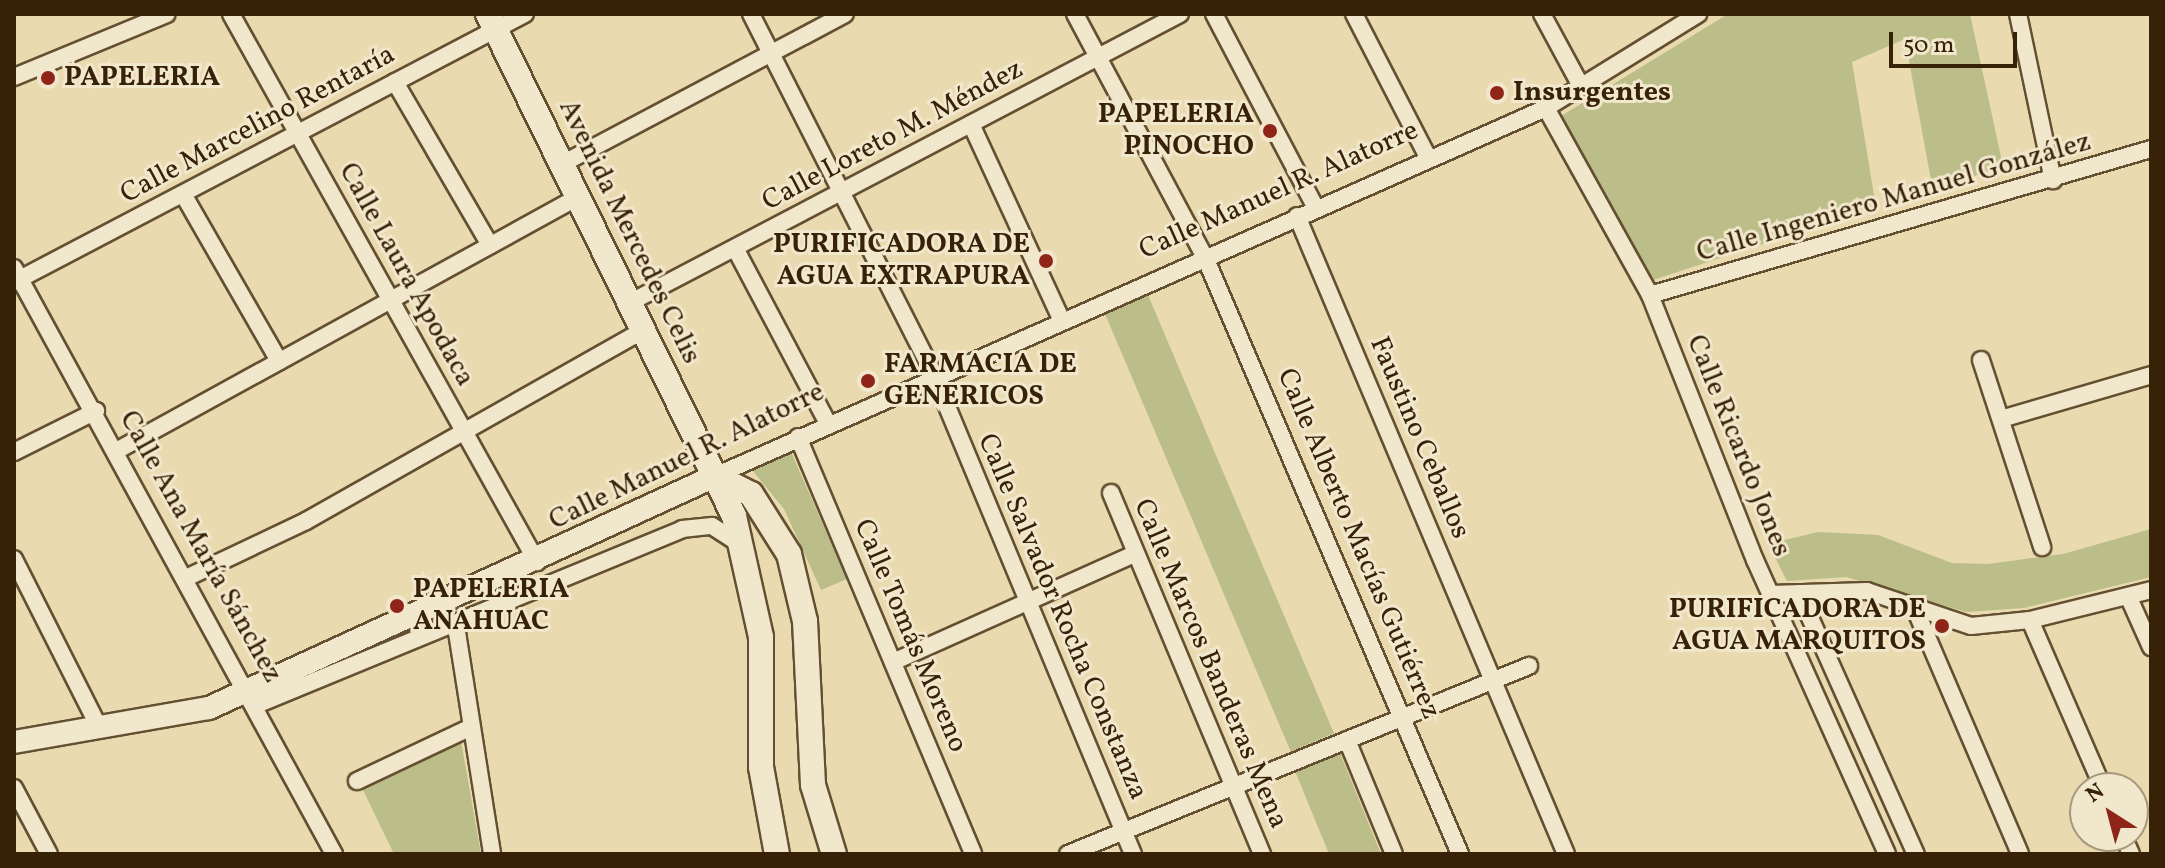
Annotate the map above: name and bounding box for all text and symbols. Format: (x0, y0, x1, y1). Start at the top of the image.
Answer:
scale bar (1893, 16, 2021, 66)
text: 50 m (1903, 29, 1955, 63)
street label: Calle Marcelino Rentaría (115, 38, 401, 212)
street label: Calle Loreto M. Méndez (757, 53, 1029, 219)
place label: PAPELERIA (64, 61, 220, 95)
marker: PAPELERIA (39, 69, 57, 87)
place label: Insurgentes (1513, 76, 1671, 110)
marker: Insurgentes (1488, 84, 1506, 102)
street label: Avenida Mercedes Celis (550, 95, 708, 369)
place label: PAPELERIA PINOCHO (1098, 98, 1254, 164)
street label: Calle Manuel R. Alatorre (1134, 114, 1424, 268)
marker: PAPELERIA PINOCHO (1261, 122, 1279, 140)
street label: Calle Ingeniero Manuel González (1693, 126, 2095, 270)
street label: Calle Laura Apodaca (331, 157, 481, 393)
place label: PURIFICADORA DE AGUA EXTRAPURA (773, 228, 1030, 294)
marker: PURIFICADORA DE AGUA EXTRAPURA (1037, 252, 1055, 270)
street label: Calle Ricardo Jones (1678, 330, 1798, 562)
street label: Faustino Ceballos (1361, 332, 1477, 544)
place label: FARMACIA DE GENERICOS (884, 348, 1077, 414)
street label: Calle Alberto Macías Gutiérrez (1269, 364, 1447, 724)
marker: FARMACIA DE GENERICOS (859, 372, 877, 390)
street label: Calle Manuel R. Alatorre (544, 376, 830, 538)
street label: Calle Ana María Sánchez (111, 405, 289, 689)
street label: Calle Salvador Rocha Constanza (970, 429, 1154, 805)
street label: Calle Marcos Banderas Mena (1125, 494, 1295, 834)
street label: Calle Tomás Moreno (846, 514, 974, 758)
place label: PAPELERIA ANAHUAC (413, 573, 569, 639)
place label: PURIFICADORA DE AGUA MARQUITOS (1669, 593, 1926, 659)
marker: PAPELERIA ANAHUAC (388, 597, 406, 615)
marker: PURIFICADORA DE AGUA MARQUITOS (1933, 617, 1951, 635)
north arrow (2069, 772, 2149, 852)
text: N (2080, 777, 2111, 811)

